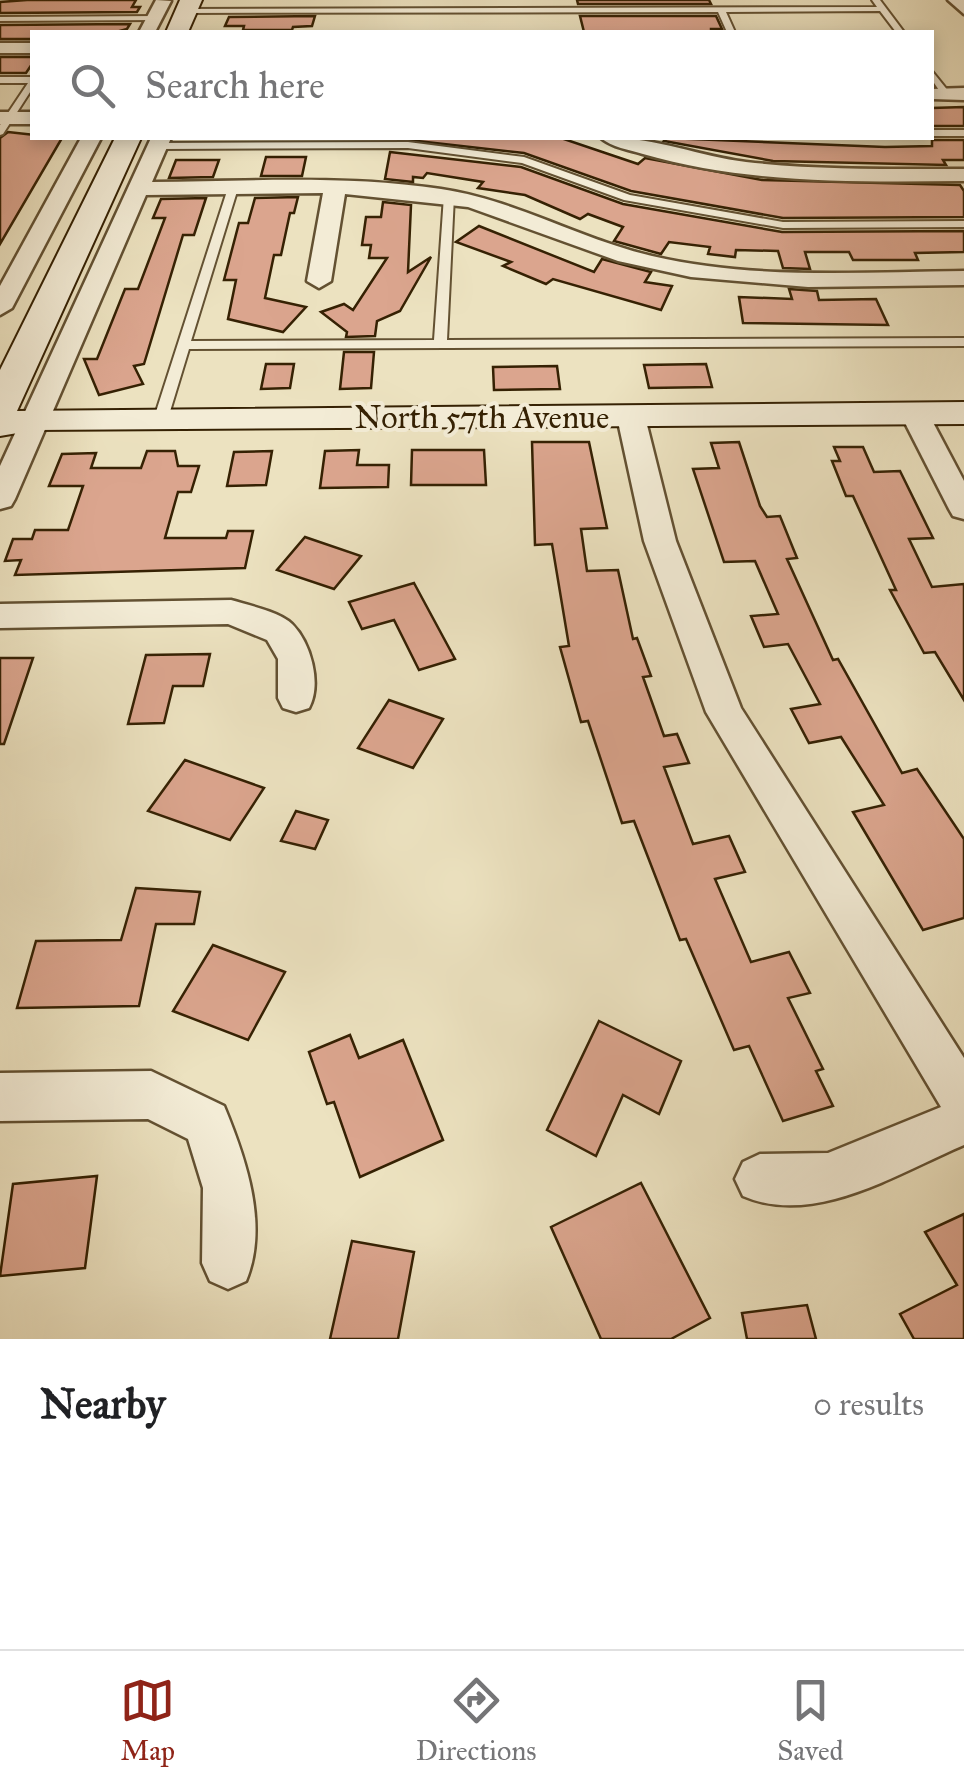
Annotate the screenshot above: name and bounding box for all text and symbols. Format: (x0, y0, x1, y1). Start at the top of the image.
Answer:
search box (30, 30, 934, 140)
icon: search (65, 58, 120, 113)
text: Search here (145, 62, 325, 108)
street label: North 57th Avenue (355, 398, 609, 437)
text: Nearby (40, 1378, 165, 1430)
text: 0 results (813, 1385, 924, 1424)
tab: Map (120, 1673, 175, 1768)
tab: Directions (416, 1673, 537, 1768)
tab: Saved (777, 1673, 844, 1768)

